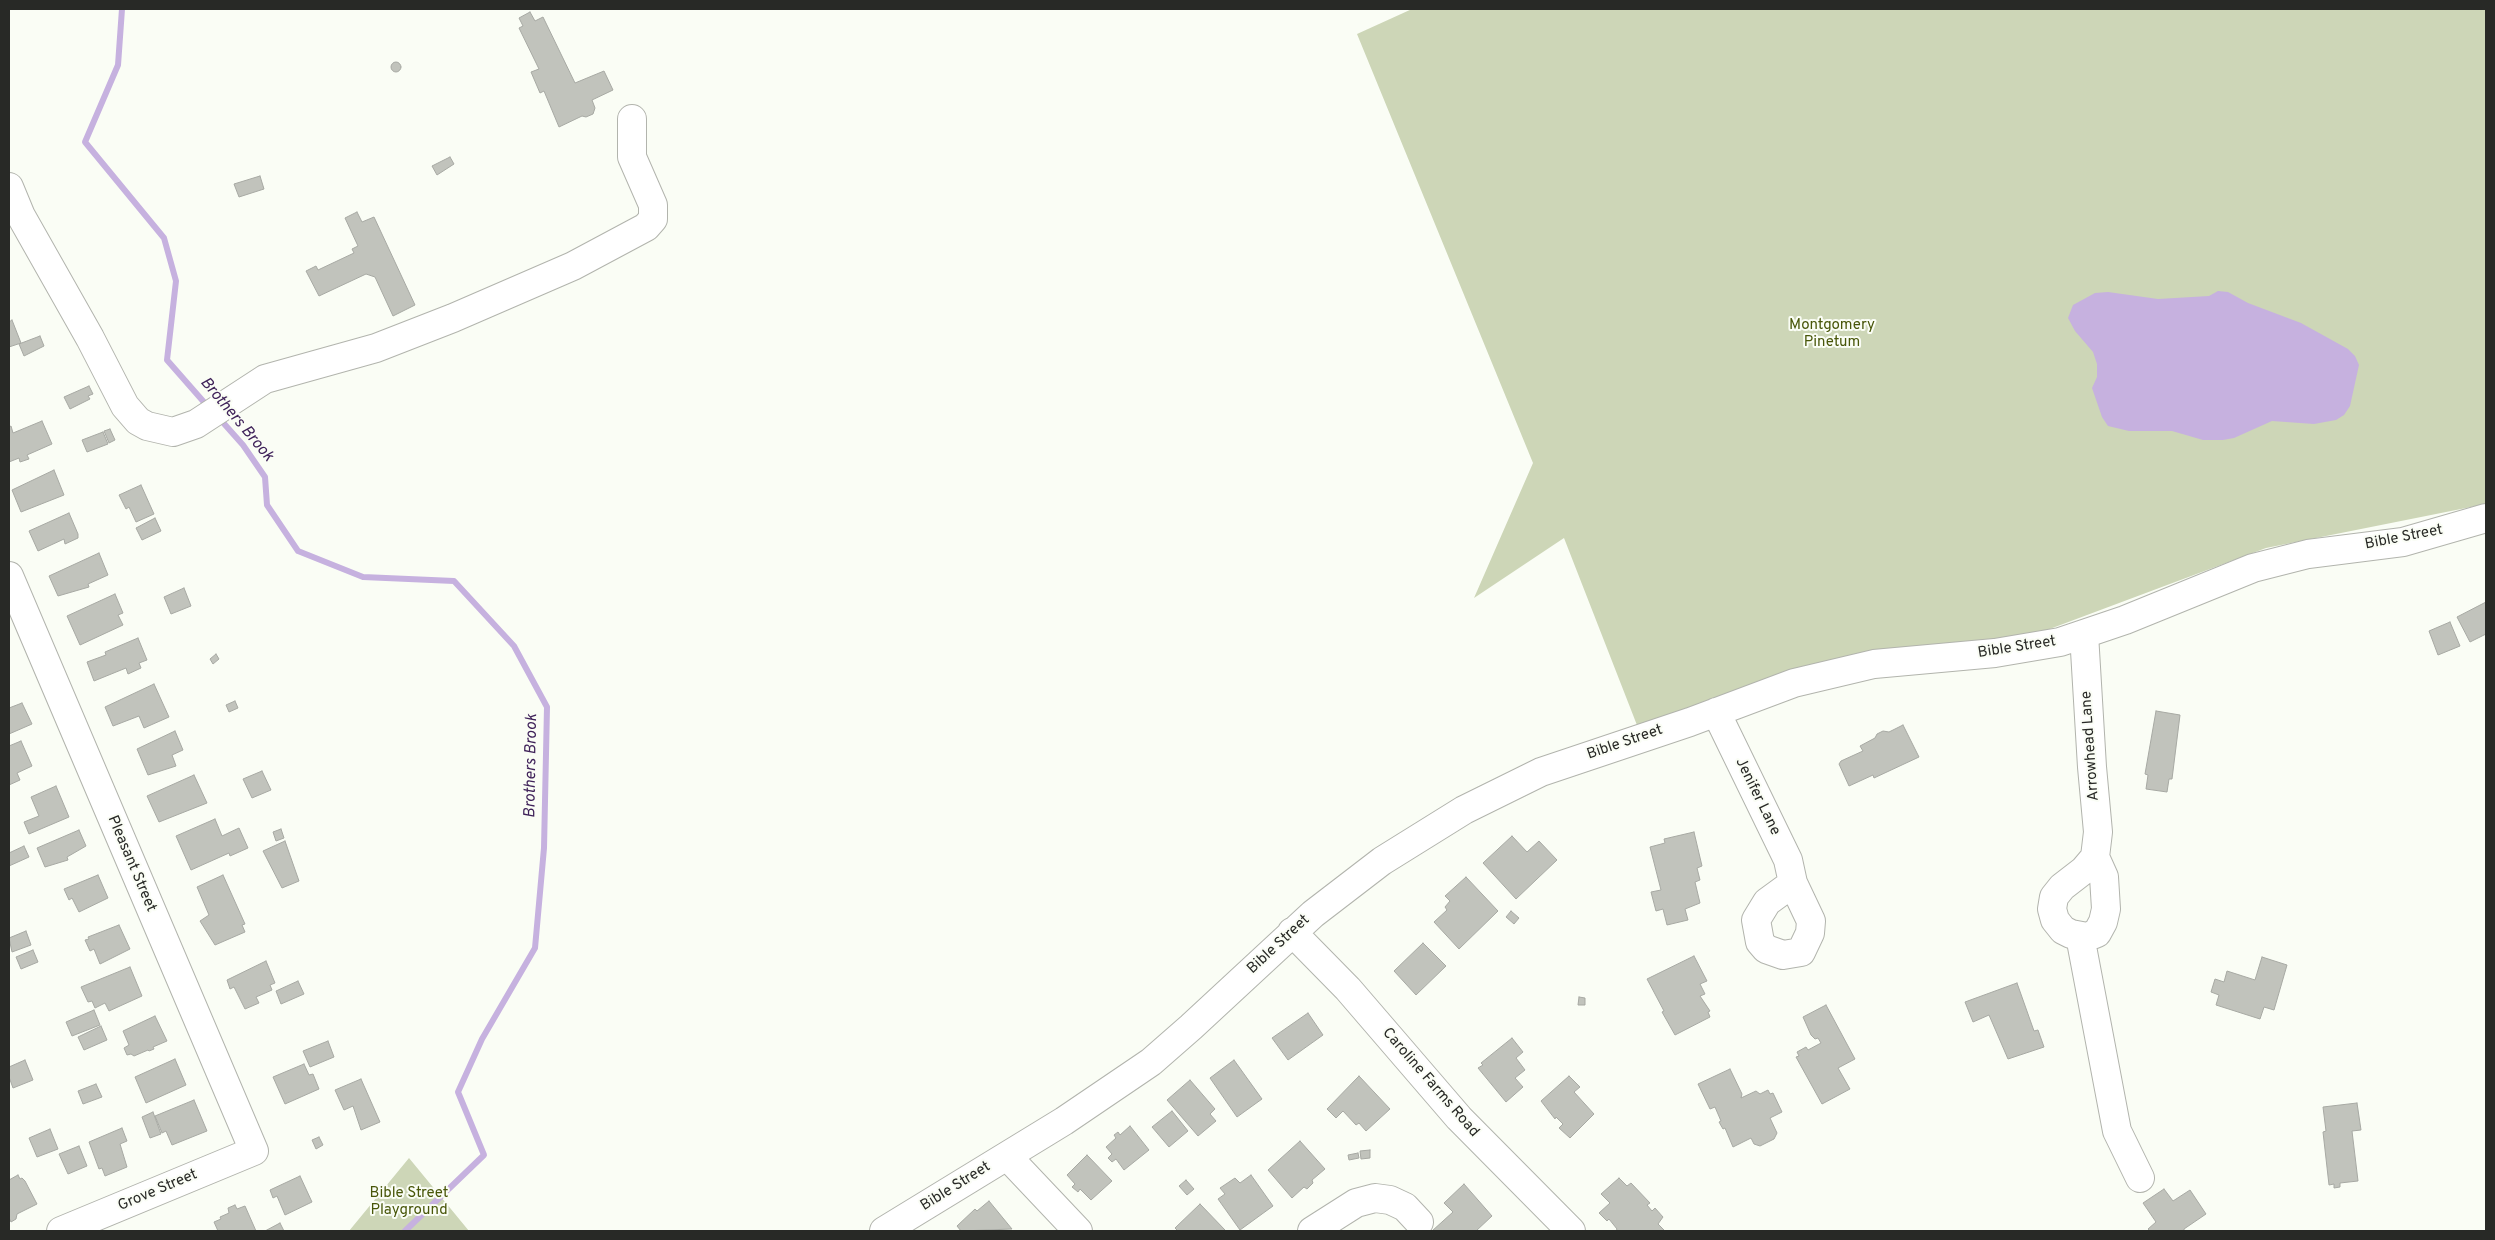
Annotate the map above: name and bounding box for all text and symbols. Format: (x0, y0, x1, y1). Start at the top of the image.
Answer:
park label: Montgomery Pinetum (1789, 317, 1875, 352)
water label: Brothers Brook (195, 374, 277, 466)
street label: Bible Street (2364, 522, 2444, 554)
street label: Bible Street (1977, 633, 2057, 663)
street label: Arrowhead Lane (2078, 690, 2104, 802)
water label: Brothers Brook (521, 714, 543, 818)
street label: Bible Street (1585, 722, 1665, 764)
street label: Jenifer Lane (1730, 755, 1784, 839)
street label: Pleasant Street (103, 813, 159, 915)
street label: Bible Street (1244, 912, 1314, 978)
street label: Caroline Farms Road (1378, 1025, 1482, 1141)
street label: Bible Street (918, 1158, 994, 1216)
street label: Grove Street (116, 1166, 200, 1216)
park label: Bible Street Playground (370, 1185, 448, 1220)

